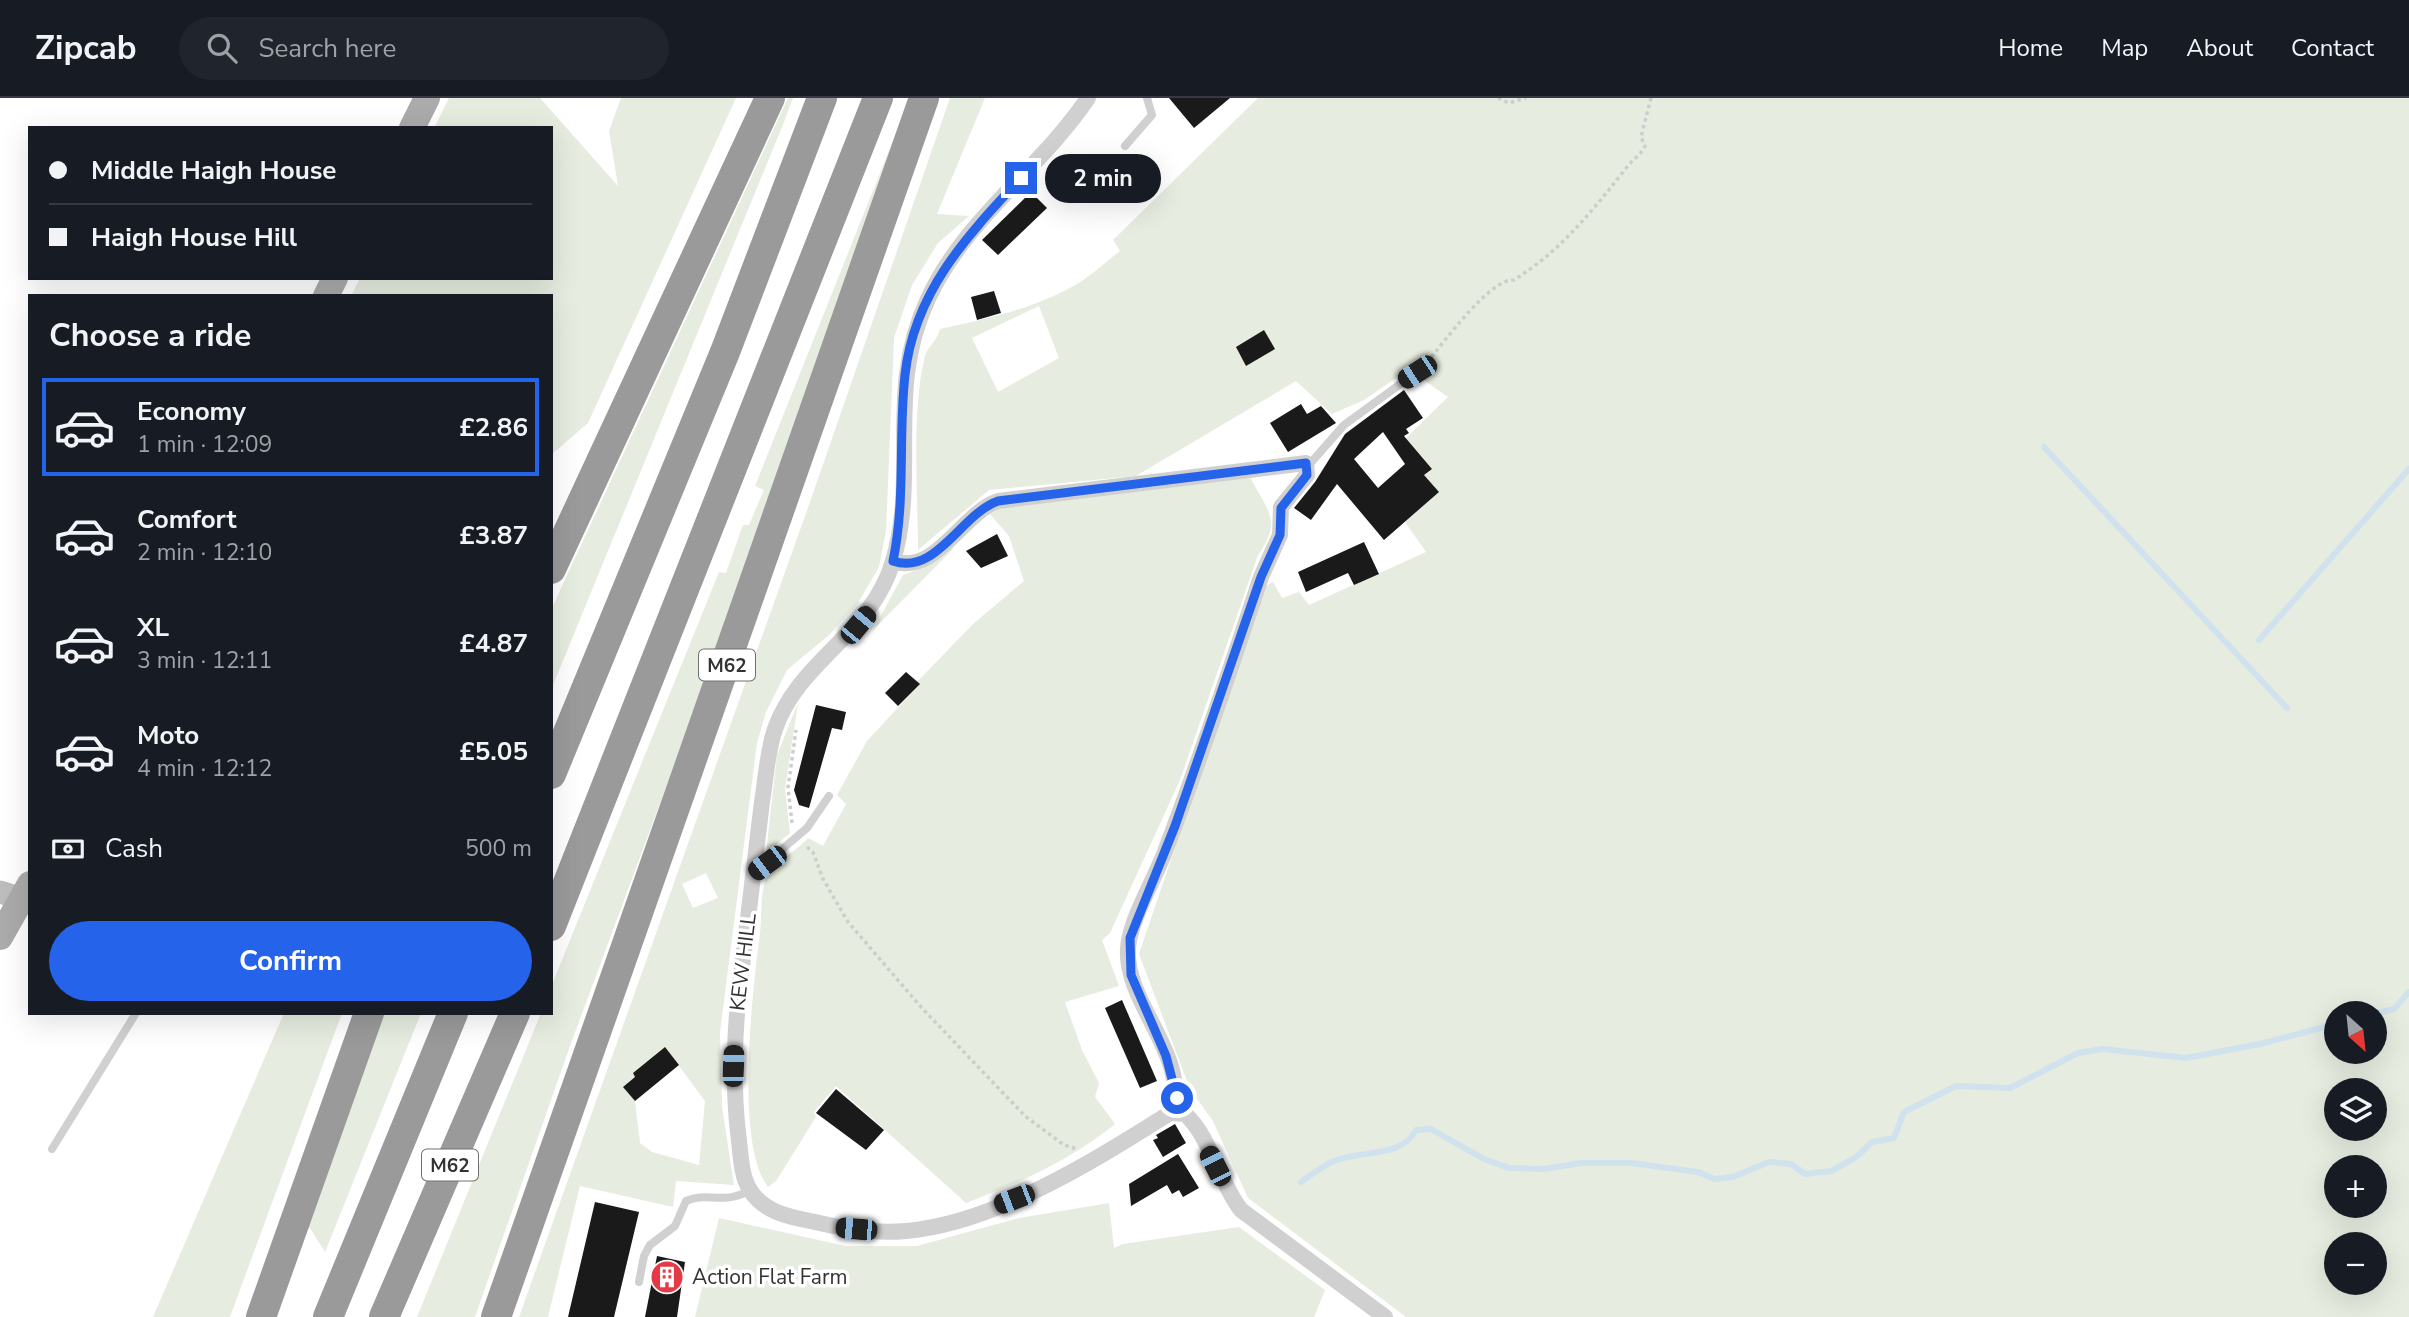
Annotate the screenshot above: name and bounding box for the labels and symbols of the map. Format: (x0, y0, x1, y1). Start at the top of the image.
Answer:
callout: 2 min (1046, 154, 1161, 202)
route end (1005, 162, 1037, 194)
car (1394, 352, 1441, 392)
car (837, 602, 880, 648)
road number: M62 (699, 650, 755, 680)
car (744, 842, 791, 884)
street label: KEW HILL (723, 911, 763, 1012)
north arrow (2324, 1001, 2387, 1064)
car (722, 1045, 745, 1087)
route start (1161, 1082, 1193, 1114)
car (1197, 1143, 1234, 1189)
road number: M62 (422, 1149, 478, 1180)
car (991, 1182, 1038, 1216)
car (835, 1217, 878, 1241)
building icon: Action Flat Farm (648, 1258, 686, 1296)
place label: Action Flat Farm (692, 1263, 847, 1291)

